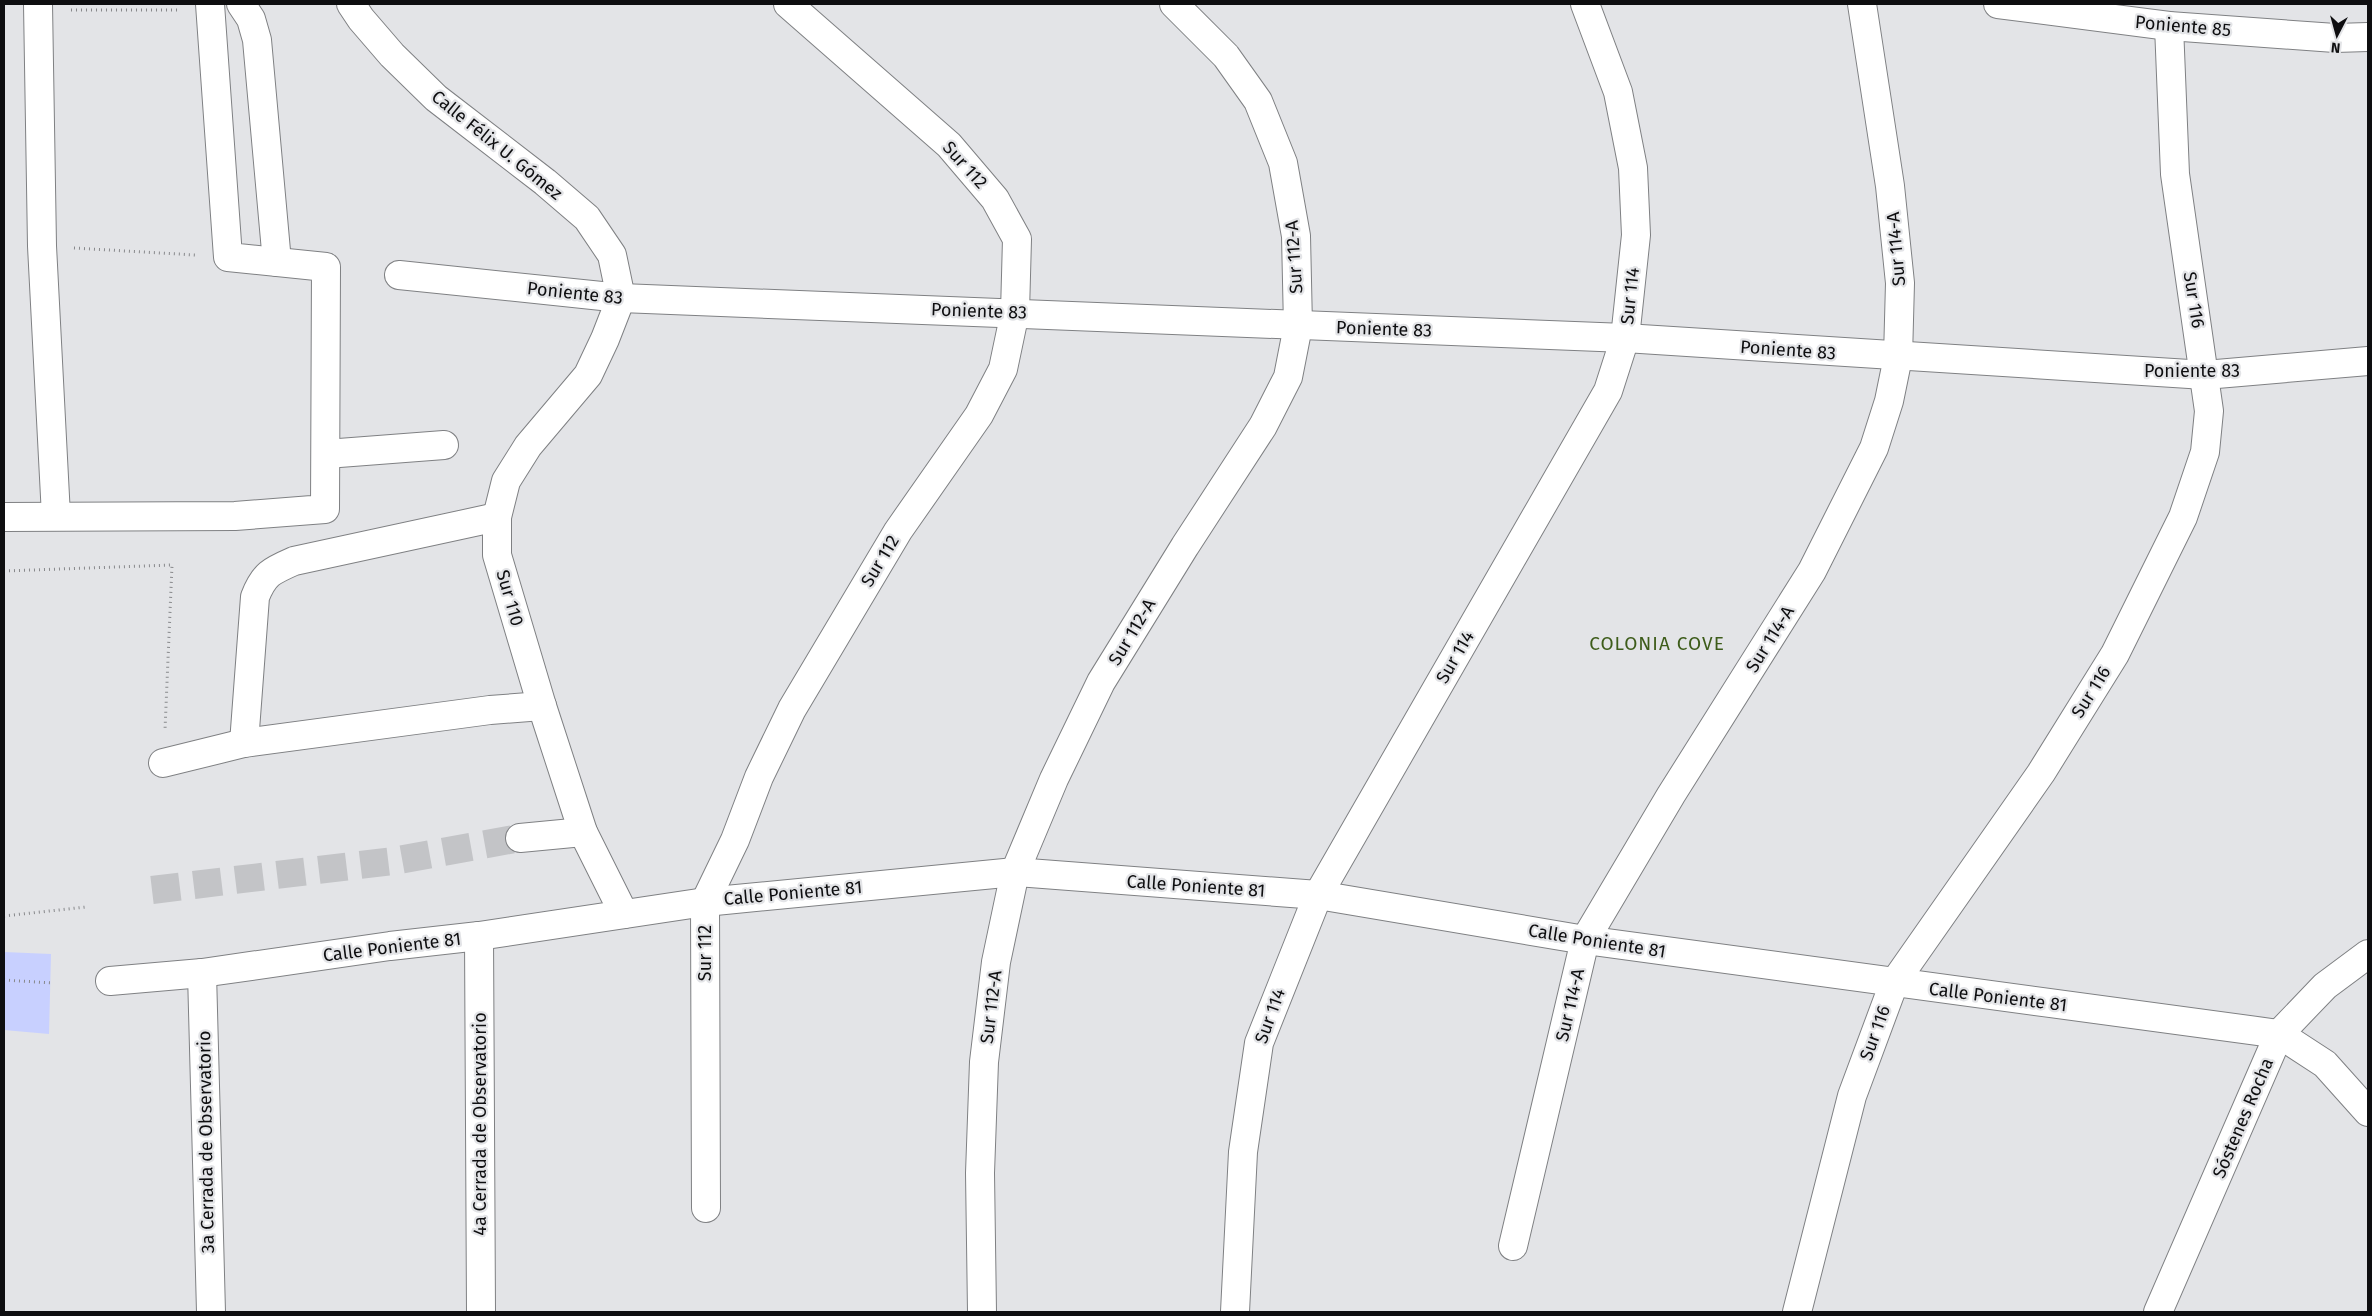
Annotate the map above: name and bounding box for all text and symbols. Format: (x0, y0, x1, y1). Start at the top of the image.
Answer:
north arrow (2312, 10, 2362, 60)
street label: Poniente 85 (2134, 11, 2232, 41)
text: N (2330, 38, 2341, 56)
street label: Calle Félix U. Gómez (427, 85, 567, 205)
street label: Sur 112 (938, 137, 992, 193)
street label: Sur 114-A (1882, 210, 1910, 287)
street label: Sur 112-A (1280, 219, 1308, 294)
street label: Sur 114 (1616, 266, 1644, 325)
street label: Sur 116 (2179, 270, 2209, 330)
street label: Poniente 83 (526, 277, 624, 309)
street label: Poniente 83 (931, 298, 1027, 324)
street label: Poniente 83 (1336, 316, 1432, 342)
street label: Poniente 83 (1739, 336, 1837, 364)
street label: Poniente 83 (2144, 360, 2240, 382)
street label: Sur 112 (856, 531, 904, 591)
street label: Sur 110 (492, 567, 528, 629)
street label: Sur 112-A (1104, 594, 1161, 669)
street label: Sur 114-A (1741, 601, 1799, 676)
street label: Sur 114 (1431, 626, 1479, 687)
district label: COLONIA COVE (1589, 632, 1725, 655)
street label: Sur 116 (2067, 662, 2115, 722)
street label: Calle Poniente 81 (1126, 870, 1266, 902)
street label: Calle Poniente 81 (723, 876, 863, 910)
street label: Calle Poniente 81 (1527, 919, 1667, 963)
street label: Sur 112 (694, 925, 716, 981)
street label: Calle Poniente 81 (322, 928, 462, 966)
street label: Sur 114-A (1551, 966, 1589, 1044)
street label: Sur 112-A (976, 968, 1006, 1045)
street label: Calle Poniente 81 (1928, 978, 2068, 1016)
street label: Sur 114 (1250, 985, 1290, 1047)
street label: Sur 116 (1855, 1002, 1895, 1064)
street label: 4a Cerrada de Observatorio (469, 1012, 491, 1236)
street label: 3a Cerrada de Observatorio (193, 1030, 219, 1254)
street label: Sóstenes Rocha (2208, 1055, 2278, 1181)

